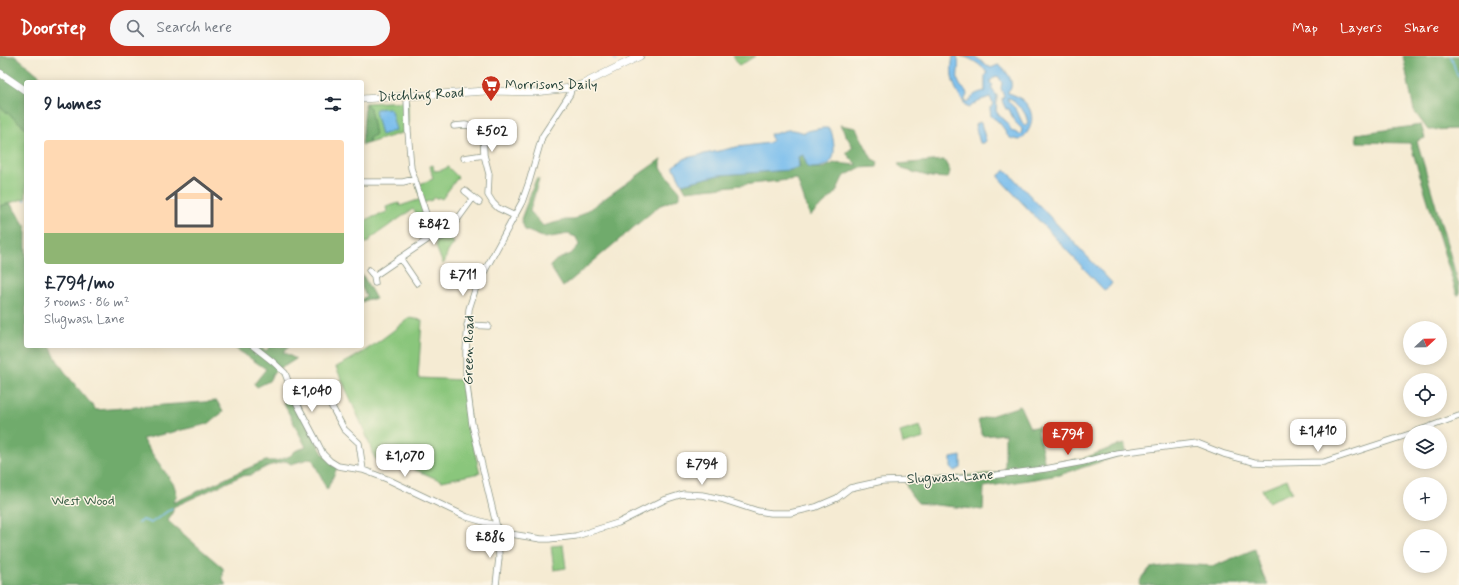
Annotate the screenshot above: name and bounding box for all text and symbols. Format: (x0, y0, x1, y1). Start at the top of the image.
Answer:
search box (110, 10, 390, 46)
text: Doorstep (20, 16, 86, 41)
icon: search (124, 17, 146, 39)
text: Search here (156, 18, 232, 38)
text: Map (1292, 19, 1318, 37)
text: Layers (1340, 19, 1382, 37)
text: Share (1404, 19, 1439, 37)
supermarket icon: Morrisons Daily (480, 74, 502, 102)
place label: Morrisons Daily (505, 76, 598, 94)
street label: Ditchling Road (377, 84, 465, 108)
text: 9 homes (44, 93, 101, 115)
icon: filters (322, 93, 344, 115)
pin: £502 (468, 119, 516, 153)
text: £502 (476, 123, 508, 140)
icon: home (158, 166, 230, 238)
pin: £842 (410, 212, 458, 246)
text: £842 (418, 216, 450, 233)
pin: £711 (439, 263, 487, 297)
text: £711 (449, 267, 477, 284)
text: £794/mo (44, 272, 115, 294)
text: 3 rooms · 86 m² (44, 294, 130, 311)
text: Slugwash Lane (44, 311, 125, 328)
street label: Green Road (459, 315, 479, 385)
north arrow (1403, 321, 1447, 365)
map controls (1403, 321, 1447, 573)
button: locate (1403, 373, 1447, 417)
pin: £1,040 (279, 379, 345, 413)
text: £1,040 (292, 383, 332, 400)
pin: £1,410 (1285, 419, 1351, 453)
pin: £794 (1044, 422, 1092, 456)
text: £1,410 (1299, 423, 1337, 440)
button: layers (1403, 425, 1447, 469)
text: £794 (1052, 426, 1084, 443)
pin: £1,070 (372, 444, 438, 478)
text: £1,070 (385, 448, 425, 465)
pin: £794 (678, 452, 726, 486)
text: £794 (686, 456, 718, 473)
street label: Slugwash Lane (906, 466, 994, 489)
button: + (1403, 477, 1447, 521)
park label: West Wood (51, 492, 115, 510)
pin: £886 (466, 525, 514, 559)
text: £886 (475, 529, 505, 546)
button: − (1403, 529, 1447, 573)

